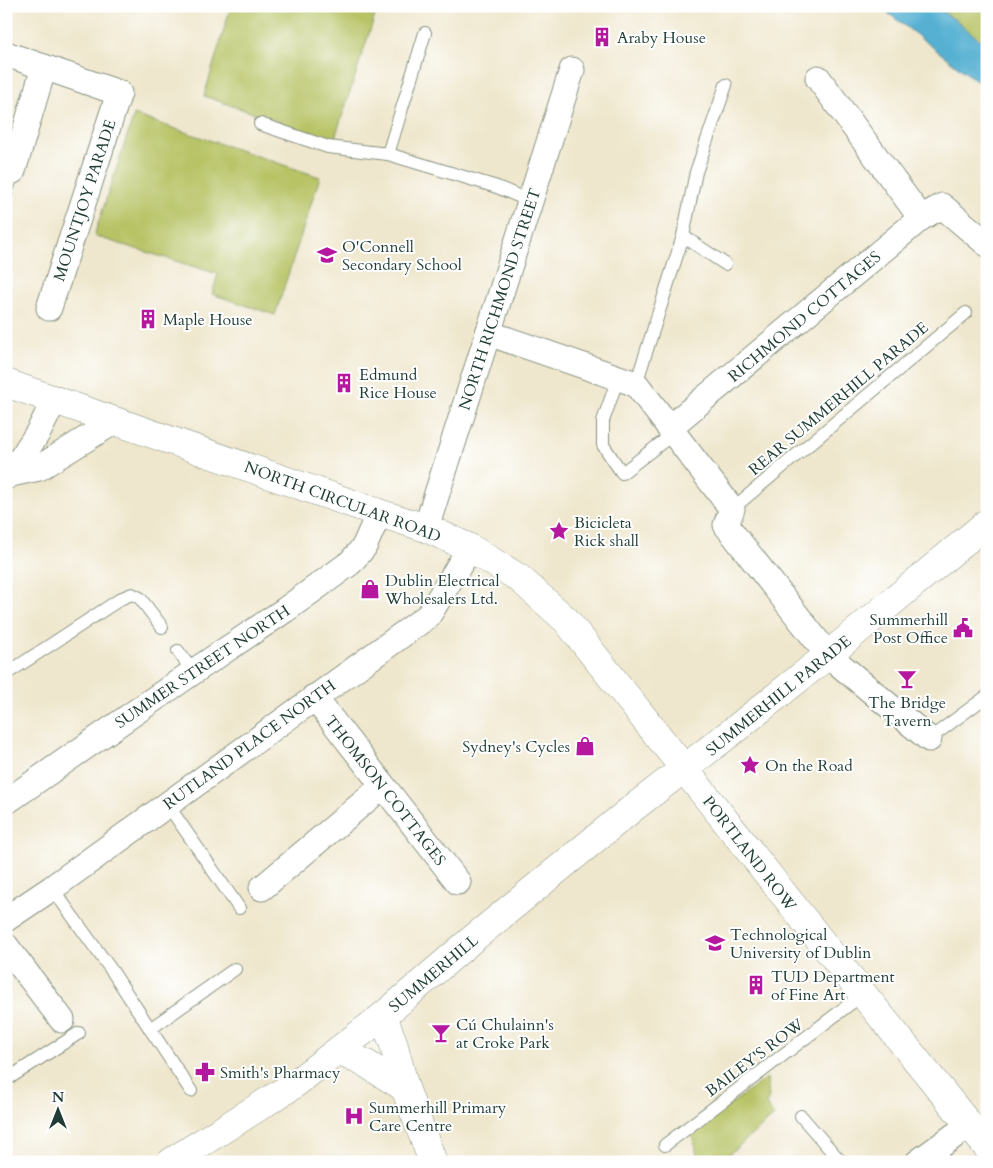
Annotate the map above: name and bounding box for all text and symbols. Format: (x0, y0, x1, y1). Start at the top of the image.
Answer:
building icon: Araby House (591, 26, 613, 48)
place label: Araby House (617, 27, 706, 49)
street label: MOUNTJOY PARADE (48, 116, 122, 284)
street label: NORTH RICHMOND STREET (454, 185, 546, 413)
place label: O'Connell Secondary School (342, 236, 462, 276)
school or university icon: O'Connell Secondary School (316, 244, 338, 266)
street label: RICHMOND COTTAGES (723, 246, 886, 387)
building icon: Maple House (137, 308, 159, 330)
place label: Maple House (163, 309, 253, 331)
street label: REAR SUMMERHILL PARADE (744, 317, 933, 481)
place label: Edmund Rice House (359, 364, 437, 404)
building icon: Edmund Rice House (333, 372, 355, 394)
street label: NORTH CIRCULAR ROAD (241, 456, 444, 548)
place label: Bicicleta Rick shall (574, 512, 639, 552)
place icon: Bicicleta Rick shall (548, 520, 570, 542)
place label: Dublin Electrical Wholesalers Ltd. (384, 570, 500, 610)
shop icon: Dublin Electrical Wholesalers Ltd. (359, 578, 381, 600)
street label: SUMMER STREET NORTH (111, 600, 294, 734)
place label: Summerhill Post Office (870, 609, 948, 649)
public building icon: Summerhill Post Office (952, 617, 974, 639)
street label: SUMMERHILL PARADE (701, 630, 856, 761)
bar icon: The Bridge Tavern (896, 668, 918, 690)
street label: RUTLAND PLACE NORTH (159, 675, 340, 815)
place label: The Bridge Tavern (868, 692, 946, 732)
street label: THOMSON COTTAGES (320, 711, 451, 870)
shop icon: Sydney's Cycles (574, 735, 596, 757)
place label: Sydney's Cycles (462, 736, 570, 758)
place icon: On the Road (739, 754, 761, 776)
place label: On the Road (765, 755, 853, 777)
street label: PORTLAND ROW (697, 791, 801, 916)
place label: Technological University of Dublin (730, 924, 871, 964)
street label: SUMMERHILL (384, 930, 483, 1018)
school or university icon: Technological University of Dublin (704, 932, 726, 954)
place label: TUD Department of Fine Art (771, 966, 895, 1006)
building icon: TUD Department of Fine Art (745, 974, 767, 996)
street label: BAILEY'S ROW (701, 1013, 808, 1102)
place label: Cú Chulainn's at Croke Park (456, 1014, 554, 1054)
bar icon: Cú Chulainn's at Croke Park (430, 1022, 452, 1044)
pharmacy icon: Smith's Pharmacy (194, 1061, 216, 1083)
place label: Smith's Pharmacy (220, 1062, 341, 1084)
north arrow (32, 1086, 82, 1136)
text: N (52, 1088, 64, 1107)
place label: Summerhill Primary Care Centre (369, 1097, 507, 1137)
hospital icon: Summerhill Primary Care Centre (343, 1105, 365, 1127)

